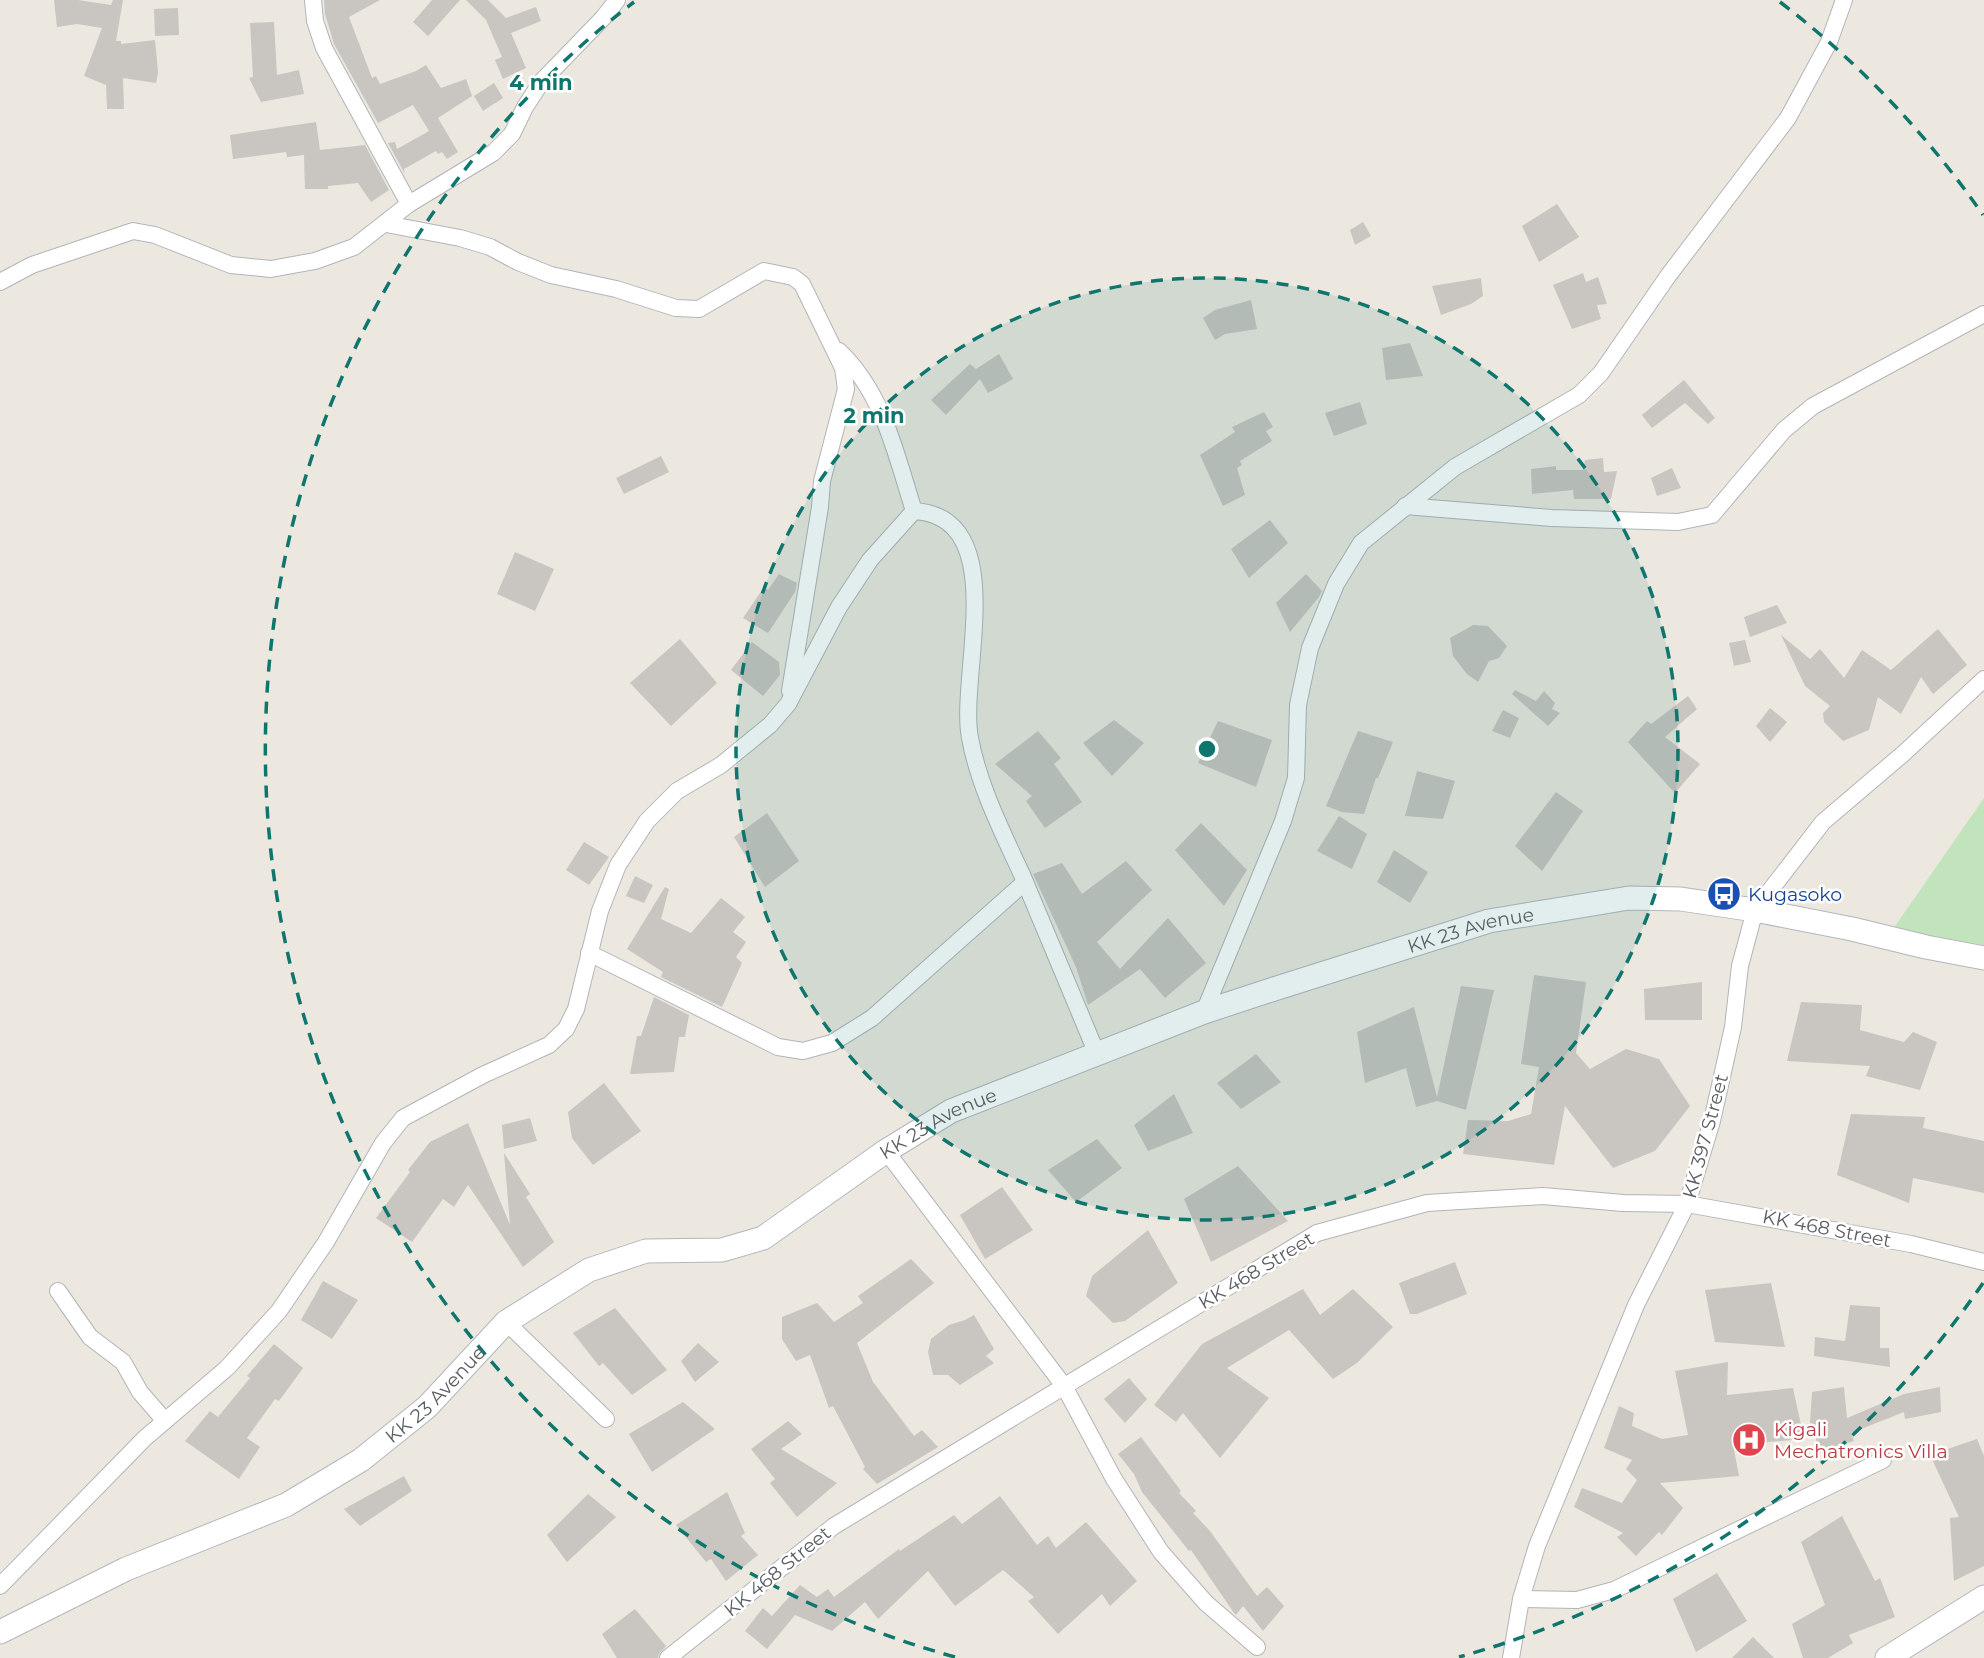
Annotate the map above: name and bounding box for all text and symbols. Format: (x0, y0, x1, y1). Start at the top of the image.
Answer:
text: 4 min (509, 70, 573, 95)
text: 2 min (843, 403, 905, 428)
centre of rings (1195, 737, 1219, 761)
bus stop icon: Kugasoko (1705, 875, 1743, 913)
place label: Kugasoko (1748, 883, 1842, 906)
street label: KK 23 Avenue (1405, 903, 1536, 958)
street label: KK 397 Street (1678, 1071, 1733, 1201)
street label: KK 23 Avenue (875, 1083, 1000, 1164)
street label: KK 468 Street (1761, 1205, 1894, 1252)
street label: KK 468 Street (1194, 1227, 1318, 1314)
street label: KK 23 Avenue (381, 1341, 490, 1448)
place label: Kigali Mechatronics Villa (1774, 1418, 1948, 1463)
hospital icon: Kigali Mechatronics Villa (1730, 1421, 1768, 1459)
street label: KK 468 Street (719, 1521, 836, 1621)

